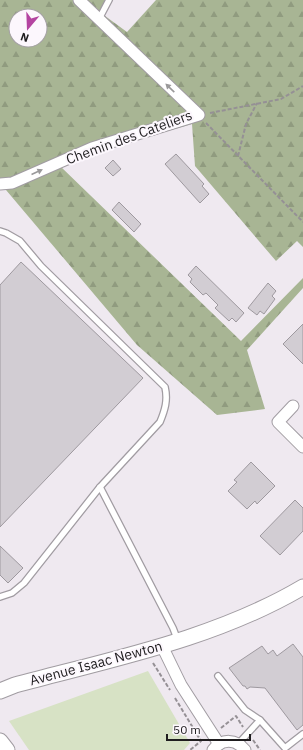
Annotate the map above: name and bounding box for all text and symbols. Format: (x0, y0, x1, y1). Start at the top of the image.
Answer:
north arrow (8, 8, 48, 48)
text: N (19, 30, 31, 45)
one-way arrow (165, 83, 175, 93)
street label: Chemin des Cateliers (63, 106, 195, 168)
one-way arrow (31, 169, 42, 175)
street label: Avenue Isaac Newton (28, 637, 164, 689)
scale bar (167, 716, 250, 742)
text: 50 m (173, 722, 201, 737)

